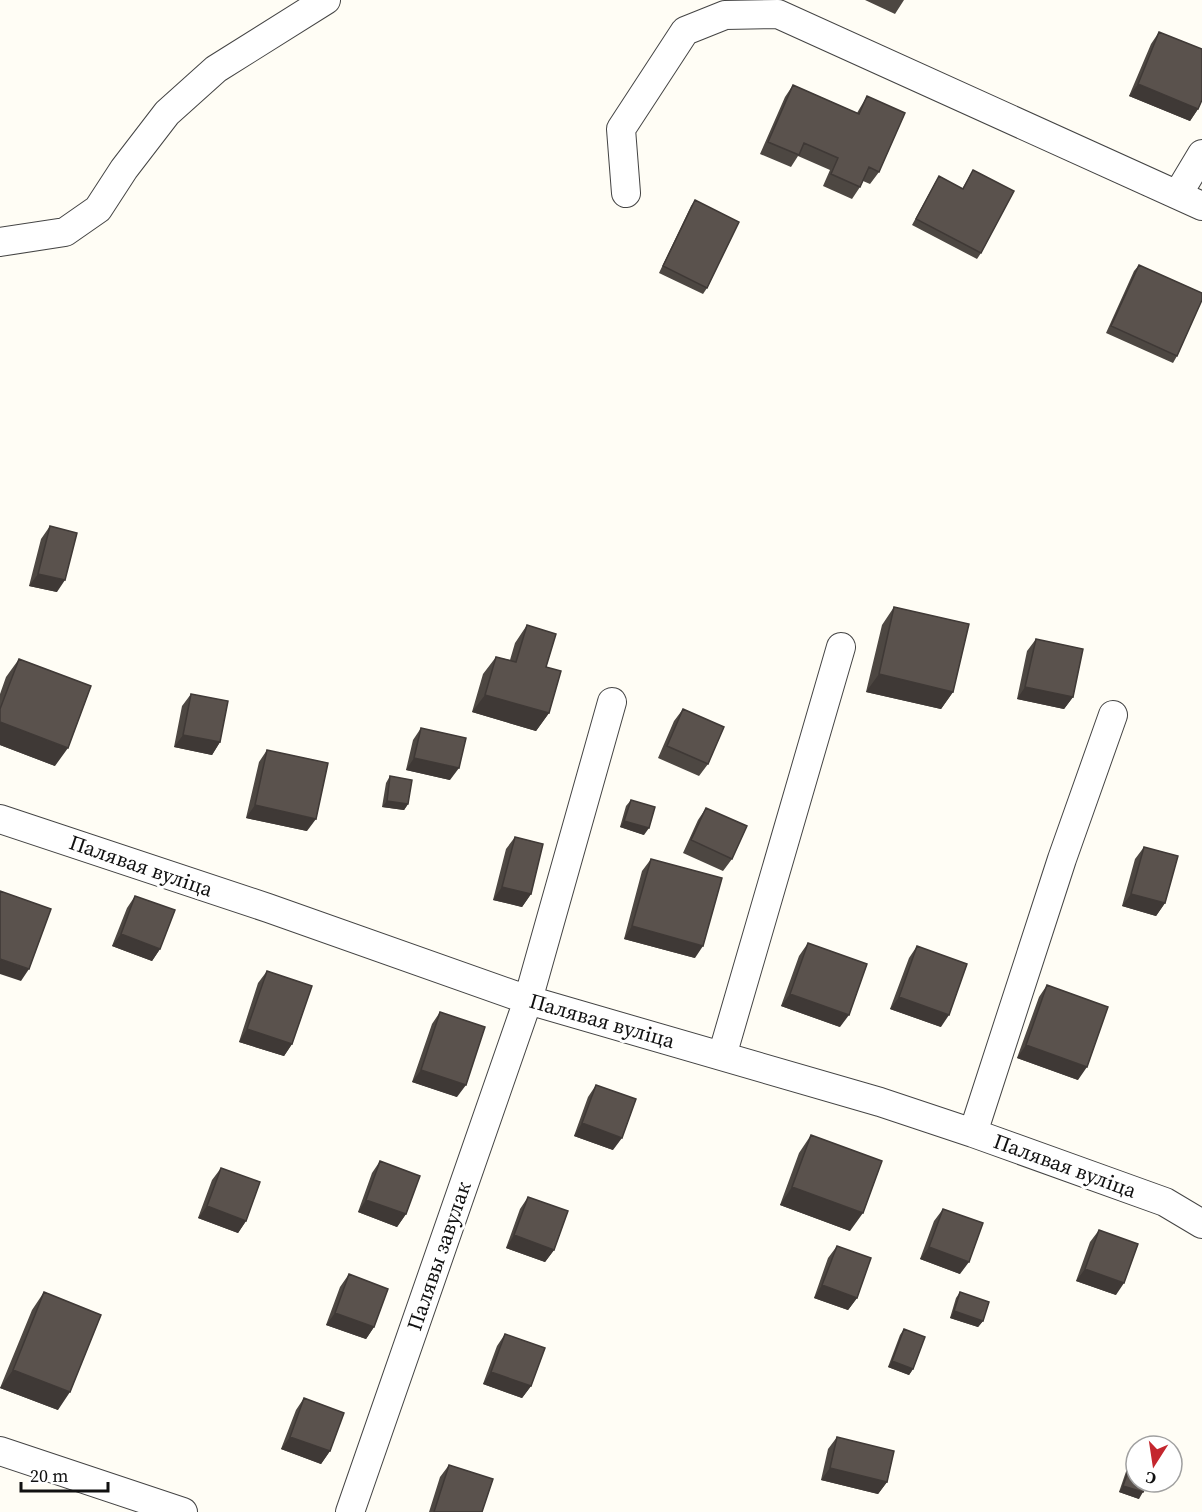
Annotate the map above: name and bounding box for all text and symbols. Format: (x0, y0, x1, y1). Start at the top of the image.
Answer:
street label: Палявая вуліца (65, 827, 217, 904)
street label: Палявая вуліца (526, 986, 679, 1055)
street label: Палявая вуліца (990, 1126, 1141, 1205)
street label: Палявы завулак (399, 1177, 478, 1334)
north arrow (1124, 1434, 1184, 1494)
scale bar (21, 1455, 108, 1493)
text: 20 m (30, 1463, 68, 1488)
text: С (1144, 1467, 1158, 1490)

